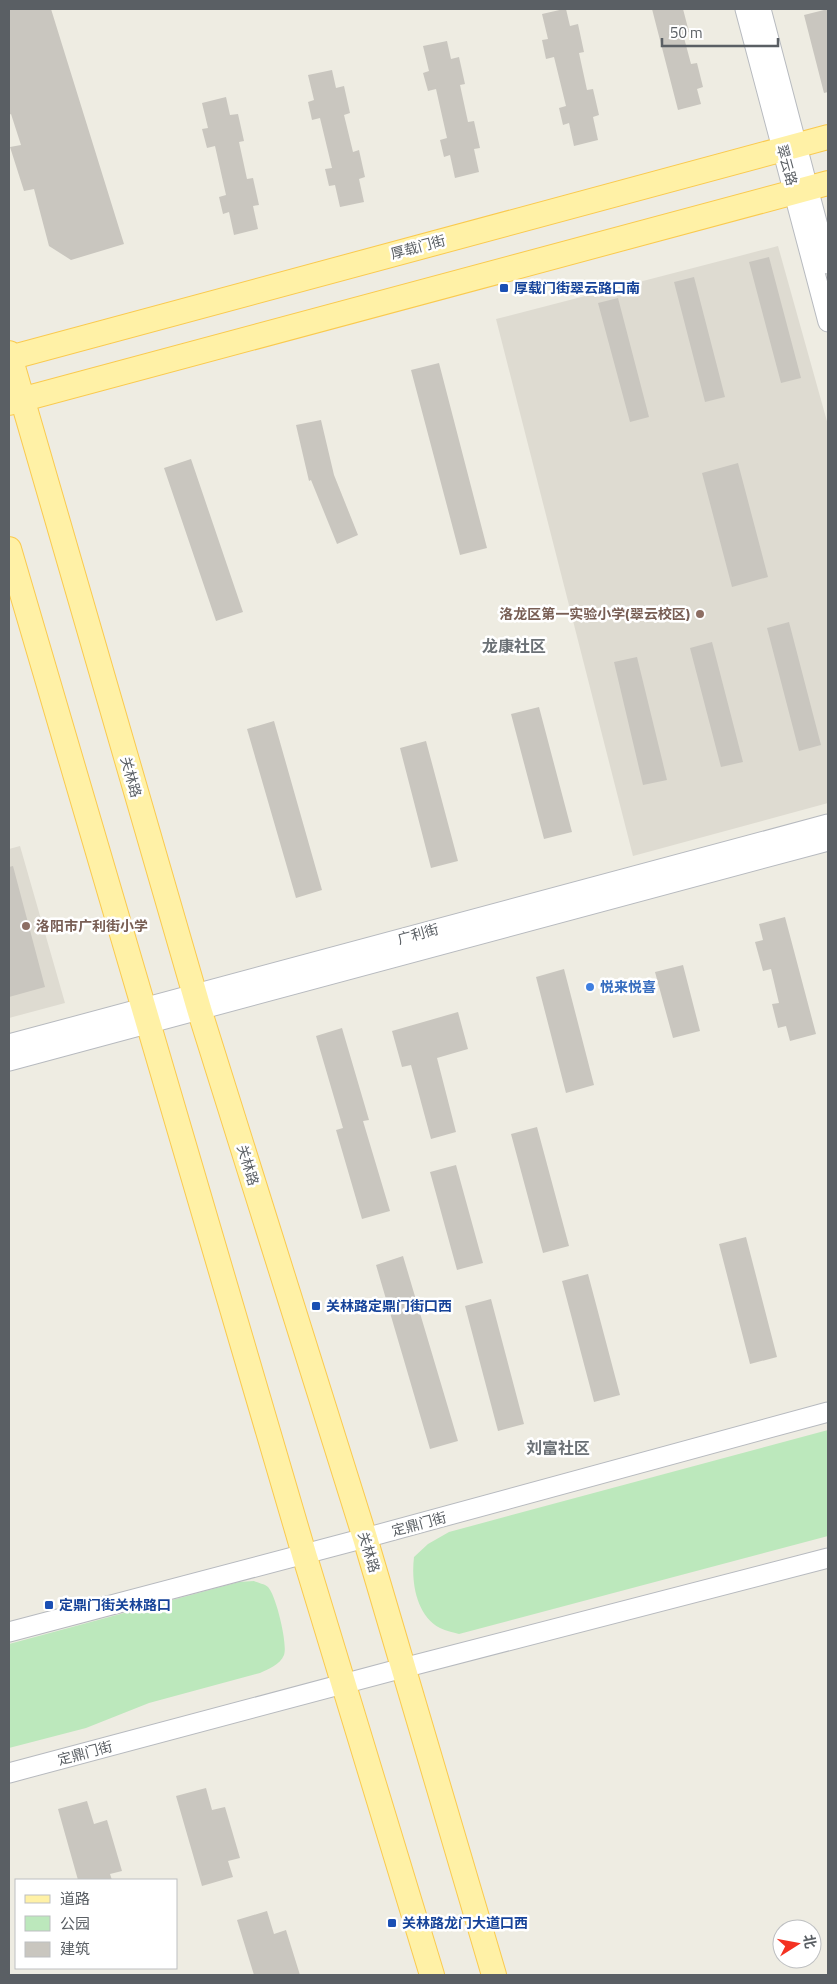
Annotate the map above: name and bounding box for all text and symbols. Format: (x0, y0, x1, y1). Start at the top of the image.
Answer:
scale bar (662, 15, 778, 47)
text: 50 m (670, 21, 703, 44)
street label: 翠云路 (772, 142, 803, 188)
street label: 厚载门街 (388, 229, 448, 264)
place label: 厚载门街翠云路口南 (514, 277, 640, 298)
marker: 厚载门街翠云路口南 (498, 282, 510, 294)
place label: 洛龙区第一实验小学(翠云校区) (499, 603, 690, 624)
marker: 洛龙区第一实验小学(翠云校区) (694, 608, 706, 620)
district label: 龙康社区 (482, 634, 546, 658)
street label: 关林路 (116, 754, 147, 800)
place label: 洛阳市广利街小学 (36, 915, 148, 936)
street label: 广利街 (395, 918, 441, 949)
marker: 洛阳市广利街小学 (20, 920, 32, 932)
place label: 悦来悦喜 (600, 976, 656, 997)
marker: 悦来悦喜 (584, 981, 596, 993)
street label: 关林路 (232, 1142, 265, 1188)
place label: 关林路定鼎门街口西 (326, 1295, 452, 1316)
marker: 关林路定鼎门街口西 (310, 1300, 322, 1312)
district label: 刘富社区 (526, 1436, 590, 1460)
street label: 定鼎门街 (389, 1506, 449, 1541)
street label: 关林路 (353, 1529, 386, 1575)
place label: 定鼎门街关林路口 (59, 1594, 171, 1615)
marker: 定鼎门街关林路口 (43, 1599, 55, 1611)
street label: 定鼎门街 (55, 1735, 115, 1770)
legend (15, 1879, 178, 1969)
text: 道路 (60, 1887, 90, 1910)
text: 公园 (60, 1912, 90, 1935)
place label: 关林路龙门大道口西 (402, 1912, 528, 1933)
marker: 关林路龙门大道口西 (386, 1917, 398, 1929)
north arrow (772, 1919, 822, 1969)
text: 北 (799, 1933, 822, 1950)
text: 建筑 (60, 1937, 90, 1960)

